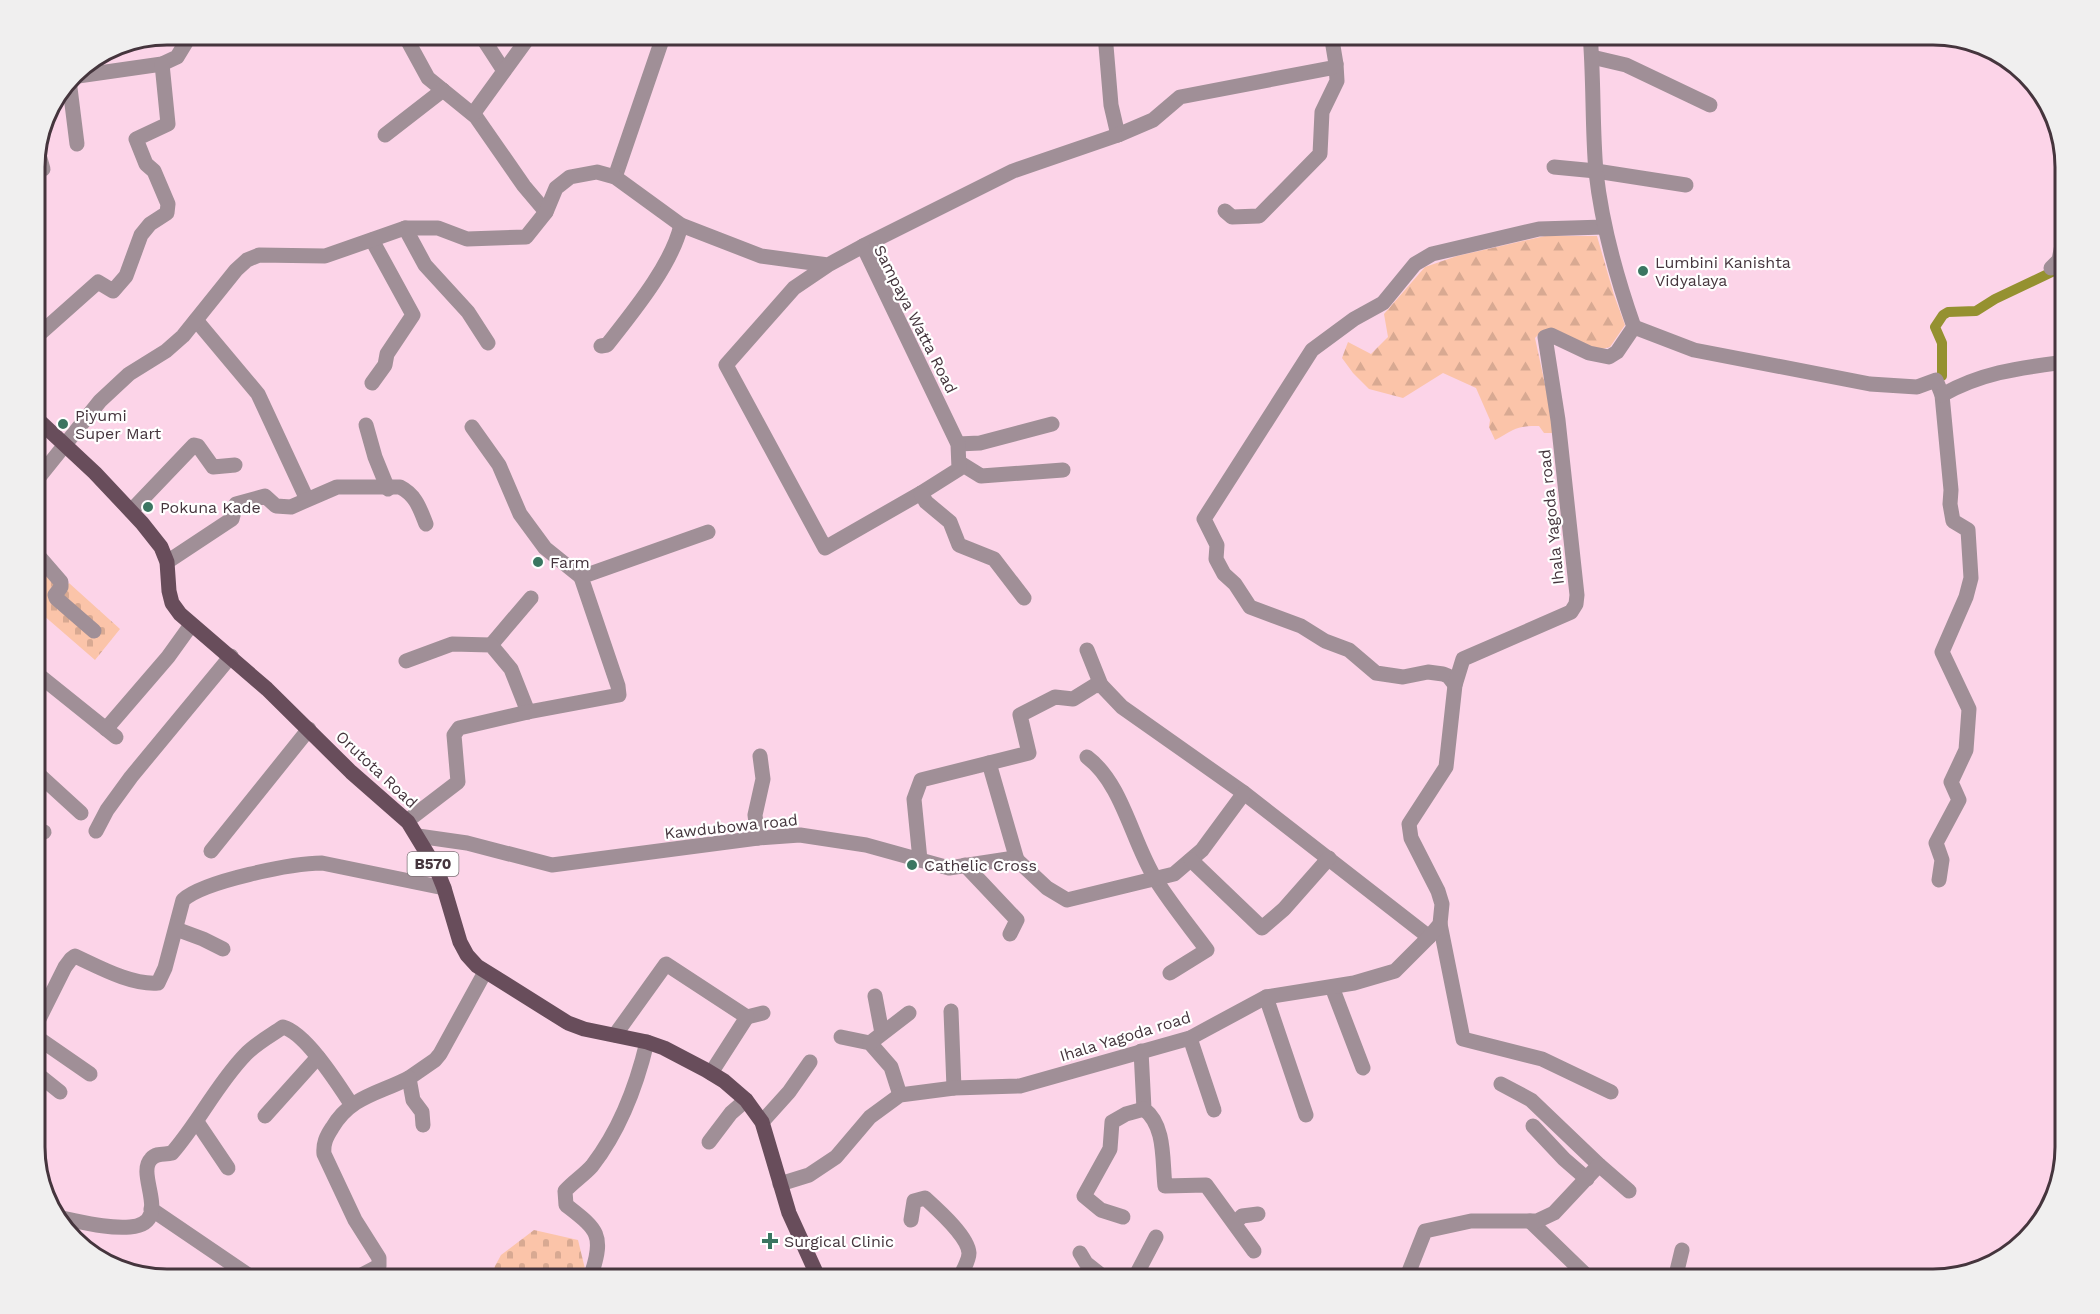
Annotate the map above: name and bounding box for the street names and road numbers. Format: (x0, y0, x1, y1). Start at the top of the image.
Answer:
street label: Sampaya Watta Road (870, 242, 961, 397)
street label: Ihala Yagoda road (1535, 448, 1568, 586)
street label: Orutota Road (332, 727, 421, 812)
street label: Kawdubowa road (663, 810, 799, 843)
road number: B570 (408, 852, 458, 876)
street label: Ihala Yagoda road (1057, 1008, 1193, 1065)

